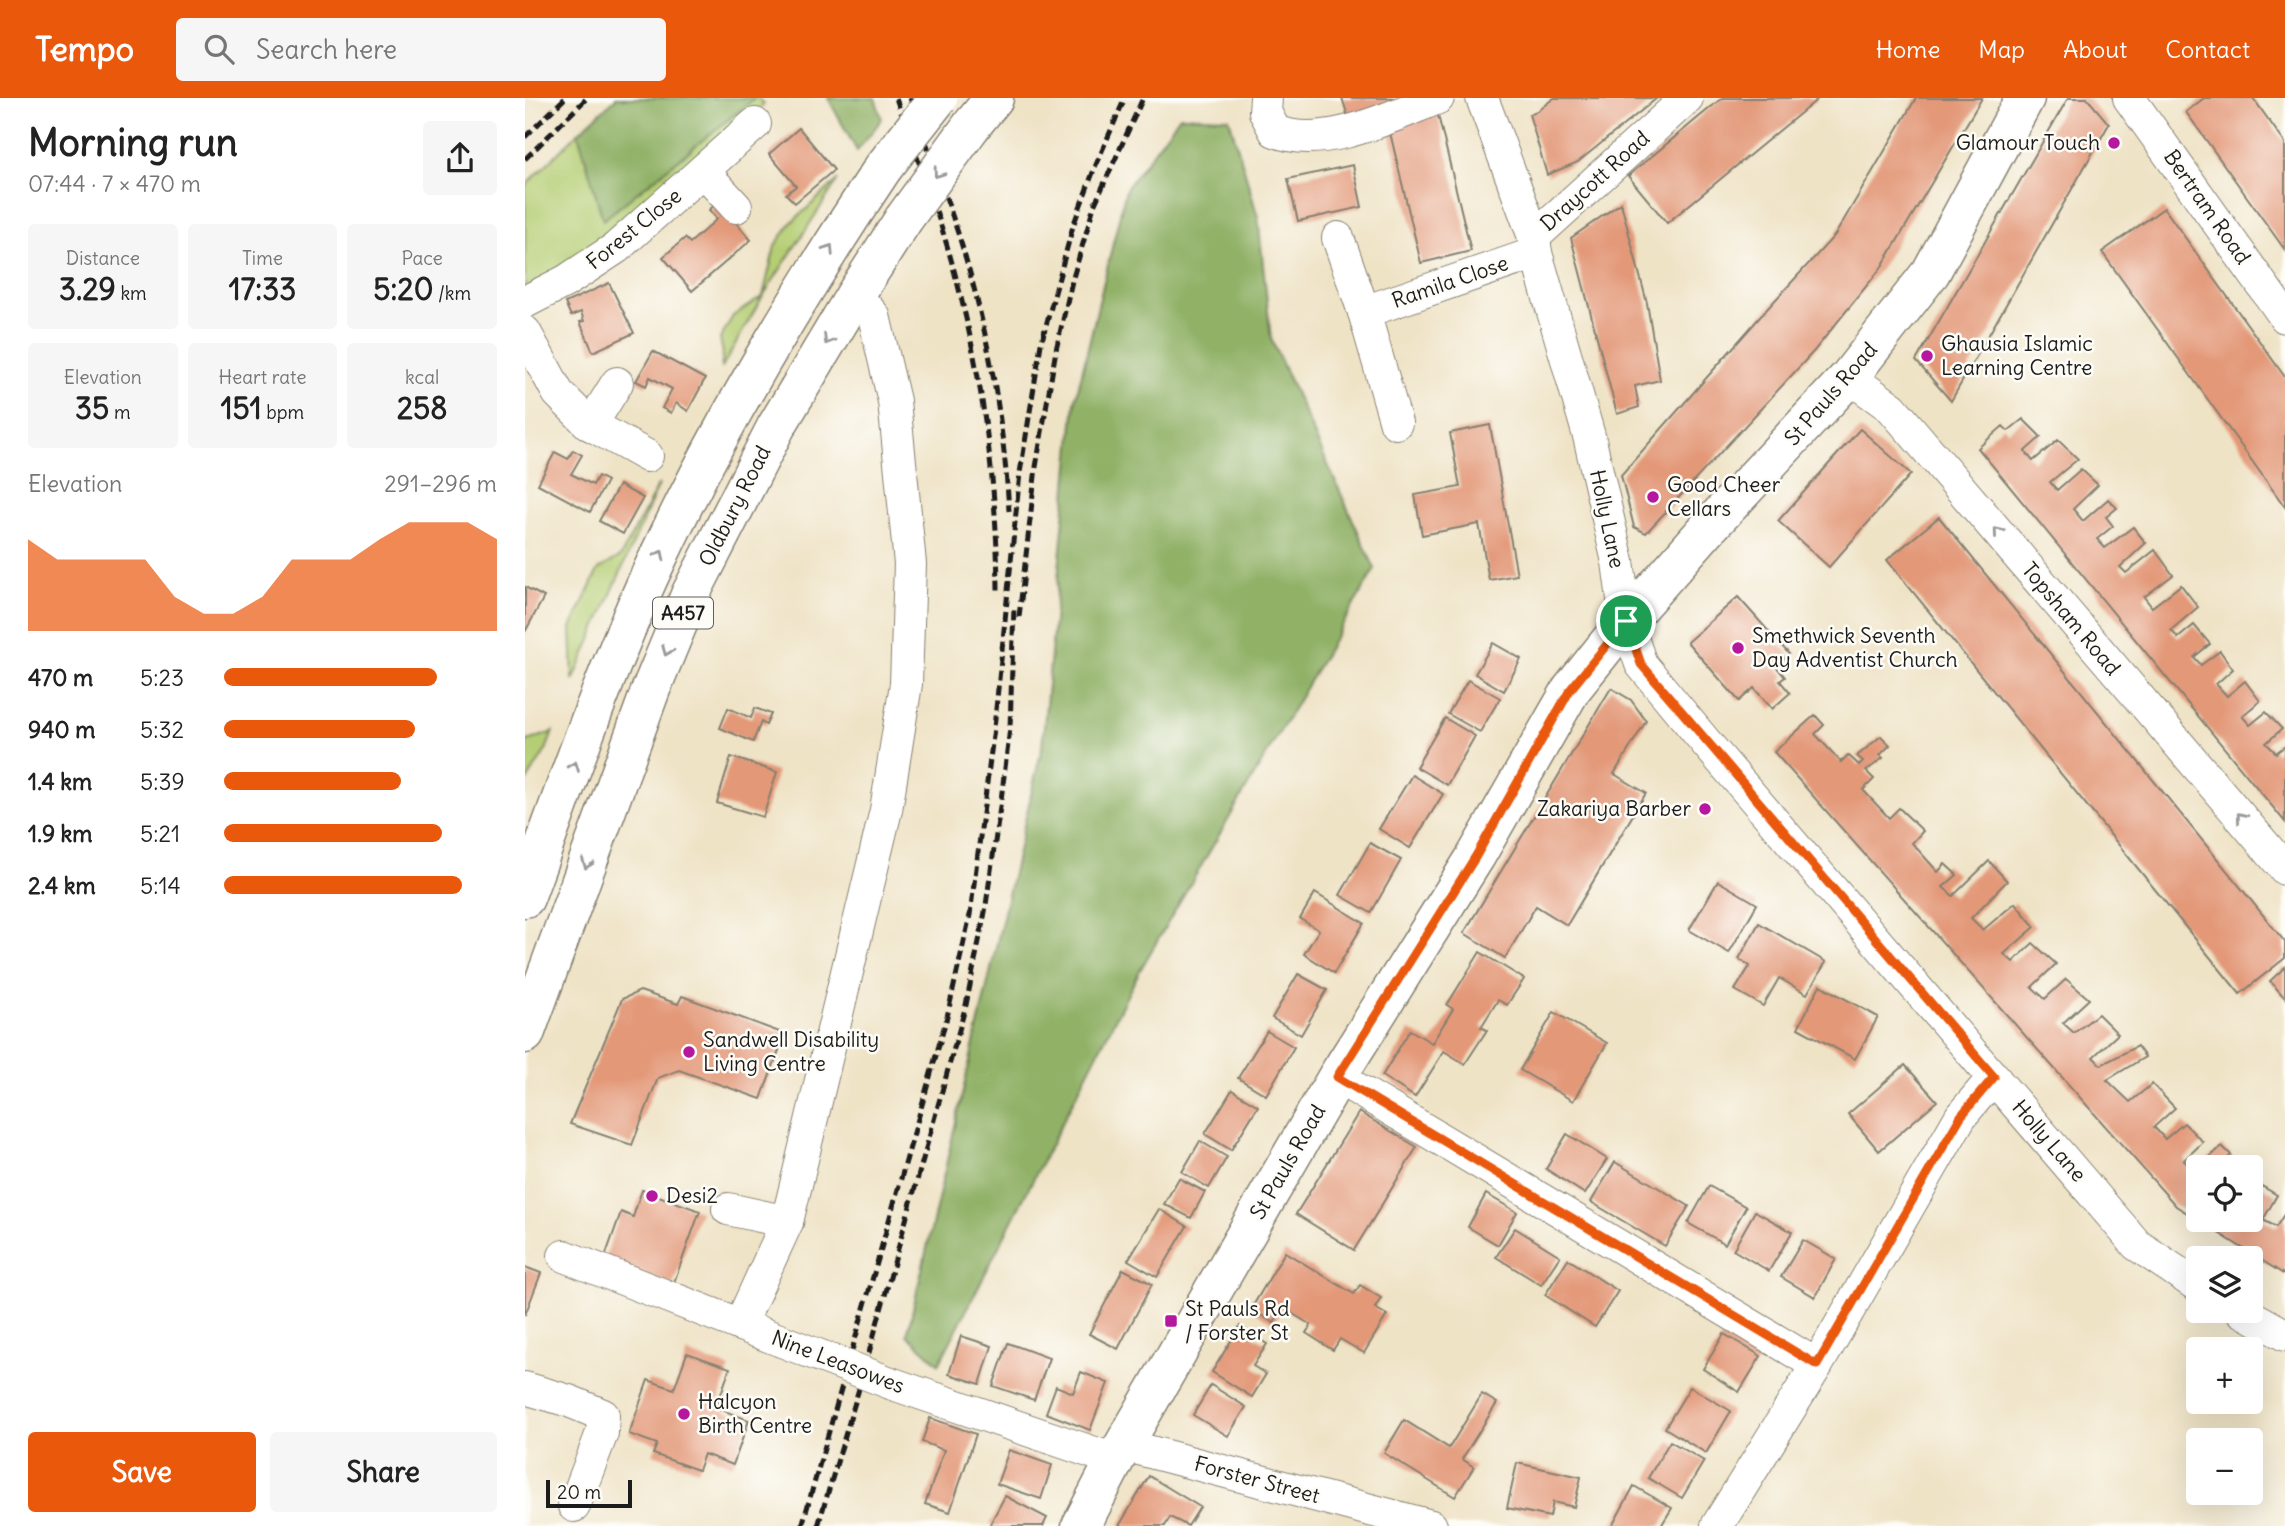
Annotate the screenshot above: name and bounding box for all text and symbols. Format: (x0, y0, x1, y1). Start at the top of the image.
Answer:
search box (176, 18, 666, 81)
text: Tempo (35, 28, 134, 70)
icon: search (200, 30, 238, 68)
text: Search here (256, 33, 397, 66)
text: Home (1876, 34, 1940, 64)
text: Map (1978, 34, 2025, 64)
text: About (2063, 34, 2127, 64)
text: Contact (2165, 34, 2250, 64)
text: Morning run (28, 119, 238, 166)
button: share (423, 121, 497, 195)
street label: Draycott Road (1535, 125, 1655, 237)
place label: Glamour Touch (1956, 129, 2100, 156)
marker: Glamour Touch (2106, 135, 2122, 151)
street label: Bertram Road (2158, 144, 2257, 269)
one-way arrow (933, 165, 946, 178)
text: 07:44 · 7 × 470 m (28, 169, 201, 198)
street label: Forest Close (581, 182, 687, 275)
one-way arrow (821, 244, 834, 257)
text: Distance (66, 246, 140, 270)
text: Time (242, 246, 283, 270)
text: Pace (402, 246, 443, 270)
street label: Ramila Close (1388, 249, 1512, 314)
text: 3.29 (59, 270, 116, 308)
text: 17:33 (229, 270, 296, 308)
text: 5:20 (373, 270, 433, 308)
text: km (116, 281, 147, 305)
text: /km (433, 281, 471, 305)
place label: Ghausia Islamic Learning Centre (1941, 330, 2093, 381)
one-way arrow (823, 333, 836, 346)
street label: St Pauls Road (1778, 336, 1883, 451)
marker: Ghausia Islamic Learning Centre (1919, 348, 1935, 364)
text: Elevation (64, 365, 142, 389)
text: Heart rate (218, 365, 307, 389)
text: kcal (405, 365, 439, 389)
text: 35 (75, 389, 109, 427)
text: 151 (221, 389, 262, 427)
text: 258 (397, 389, 448, 427)
text: m (109, 400, 131, 424)
text: bpm (262, 400, 304, 424)
street label: Oldbury Road (693, 441, 777, 571)
street label: Holly Lane (1584, 467, 1631, 571)
text: Elevation (28, 469, 122, 498)
text: 291–296 m (384, 469, 497, 498)
place label: Good Cheer Cellars (1667, 471, 1781, 522)
marker: Good Cheer Cellars (1645, 489, 1661, 505)
one-way arrow (1994, 528, 2006, 541)
one-way arrow (651, 550, 665, 562)
street label: Topsham Road (2016, 556, 2127, 681)
pin (1596, 591, 1656, 651)
road number: A457 (653, 598, 713, 628)
icon: arrive (1607, 602, 1645, 640)
place label: Smethwick Seventh Day Adventist Church (1752, 622, 1958, 673)
marker: Smethwick Seventh Day Adventist Church (1730, 640, 1746, 656)
one-way arrow (662, 644, 676, 656)
text: 470 m (28, 663, 93, 692)
text: 5:23 (140, 663, 184, 692)
text: 940 m (28, 715, 95, 744)
text: 5:32 (140, 715, 184, 744)
one-way arrow (566, 760, 580, 772)
text: 1.4 km (28, 767, 92, 796)
text: 5:39 (140, 767, 185, 796)
place label: Zakariya Barber (1537, 795, 1691, 822)
marker: Zakariya Barber (1697, 801, 1713, 817)
one-way arrow (2237, 812, 2249, 825)
text: 1.9 km (28, 819, 93, 848)
text: 5:21 (140, 819, 180, 848)
one-way arrow (581, 857, 595, 869)
text: 2.4 km (28, 871, 96, 900)
text: 5:14 (140, 871, 181, 900)
place label: Sandwell Disability Living Centre (703, 1026, 879, 1077)
marker: Sandwell Disability Living Centre (681, 1044, 697, 1060)
street label: Holly Lane (2006, 1094, 2092, 1187)
street label: St Pauls Road (1244, 1099, 1331, 1224)
map controls (2186, 1155, 2263, 1505)
button: locate (2186, 1155, 2263, 1232)
place label: Desi2 (666, 1182, 718, 1209)
marker: Desi2 (644, 1188, 660, 1204)
button: layers (2186, 1246, 2263, 1323)
place label: St Pauls Rd / Forster St (1185, 1295, 1290, 1346)
marker: St Pauls Rd / Forster St (1163, 1313, 1179, 1329)
street label: Nine Leasowes (768, 1324, 909, 1399)
button: + (2186, 1337, 2263, 1414)
place label: Halcyon Birth Centre (698, 1388, 812, 1439)
marker: Halcyon Birth Centre (676, 1406, 692, 1422)
button: − (2186, 1428, 2263, 1505)
button: Save (28, 1432, 256, 1512)
button: Share (270, 1432, 497, 1512)
street label: Forster Street (1191, 1450, 1323, 1509)
scale bar (546, 1477, 632, 1509)
text: 20 m (557, 1480, 601, 1504)

